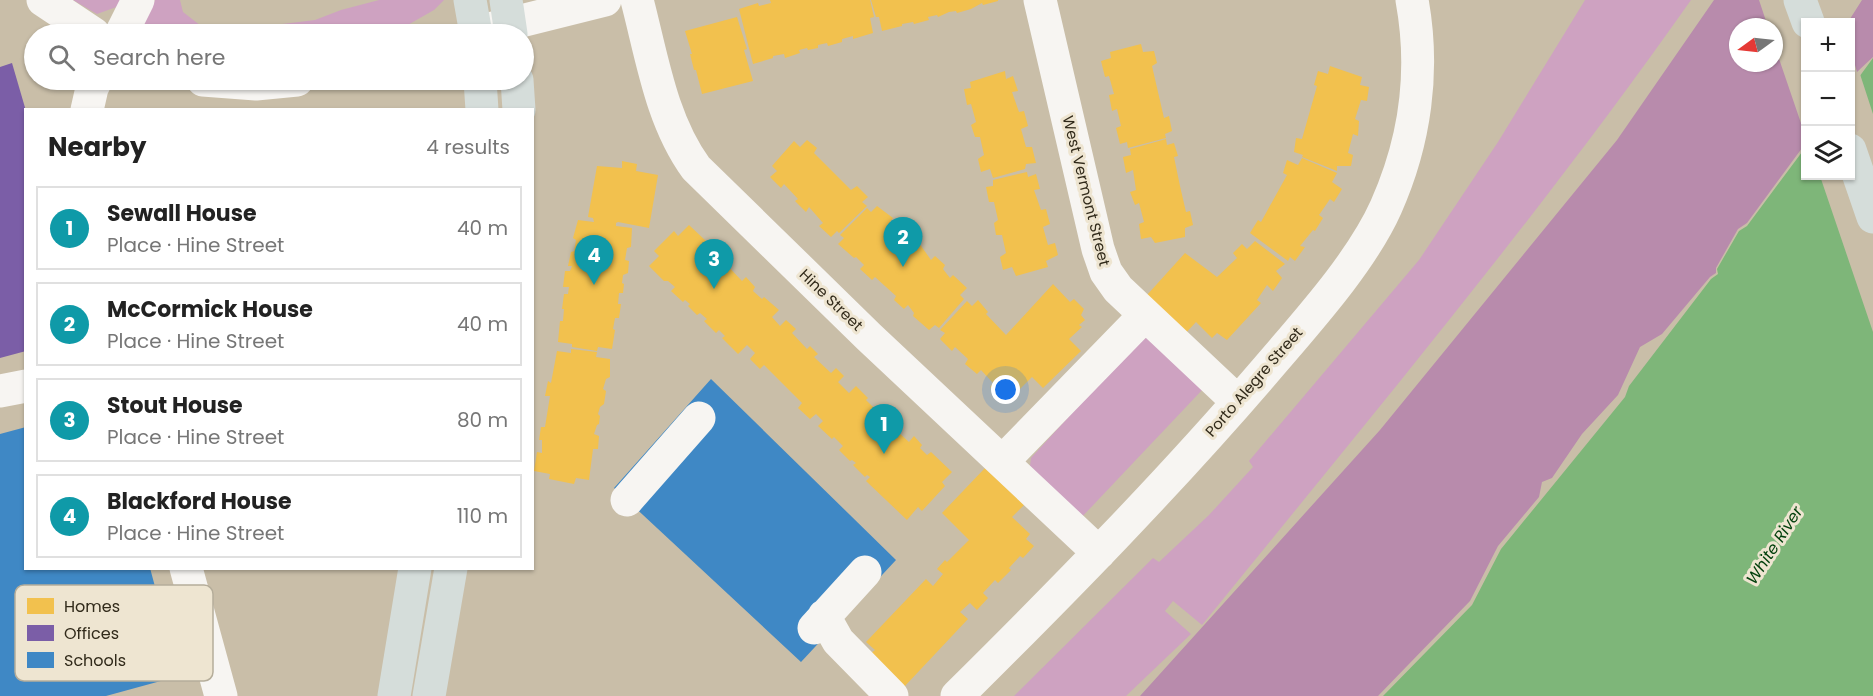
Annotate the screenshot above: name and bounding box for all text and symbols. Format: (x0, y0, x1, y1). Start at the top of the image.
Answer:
north arrow (1729, 18, 1783, 72)
map controls (1801, 18, 1855, 180)
button: + (1801, 18, 1855, 72)
search box (24, 24, 534, 90)
icon: search (45, 41, 78, 74)
text: Search here (93, 42, 226, 73)
button: − (1801, 72, 1855, 126)
street label: West Vermont Street (1058, 113, 1115, 268)
button: layers (1801, 126, 1855, 180)
text: Nearby (48, 129, 146, 165)
text: 4 results (426, 133, 510, 161)
text: Sewall House (107, 198, 256, 229)
text: 1 (66, 214, 73, 242)
text: 40 m (457, 214, 508, 242)
pin: 2 (884, 218, 922, 267)
text: Place · Hine Street (107, 231, 284, 259)
pin: 4 (574, 236, 614, 285)
pin: 3 (694, 240, 734, 289)
street label: Hine Street (795, 264, 868, 335)
text: McCormick House (107, 294, 313, 325)
text: 2 (64, 310, 75, 338)
text: 40 m (457, 310, 508, 338)
street label: Porto Alegre Street (1200, 322, 1307, 441)
text: Place · Hine Street (107, 327, 284, 355)
your location (991, 375, 1020, 404)
text: Stout House (107, 390, 243, 421)
pin: 1 (864, 404, 904, 454)
text: 3 (63, 406, 76, 434)
text: 80 m (457, 406, 508, 434)
text: Place · Hine Street (107, 423, 284, 451)
text: Blackford House (107, 486, 292, 517)
water label: White River (1741, 501, 1809, 589)
text: 4 (63, 502, 76, 530)
text: 110 m (457, 502, 508, 530)
text: Place · Hine Street (107, 519, 284, 547)
legend (15, 585, 213, 681)
text: Homes (64, 595, 120, 618)
text: Offices (64, 622, 119, 645)
text: Schools (64, 649, 126, 672)

